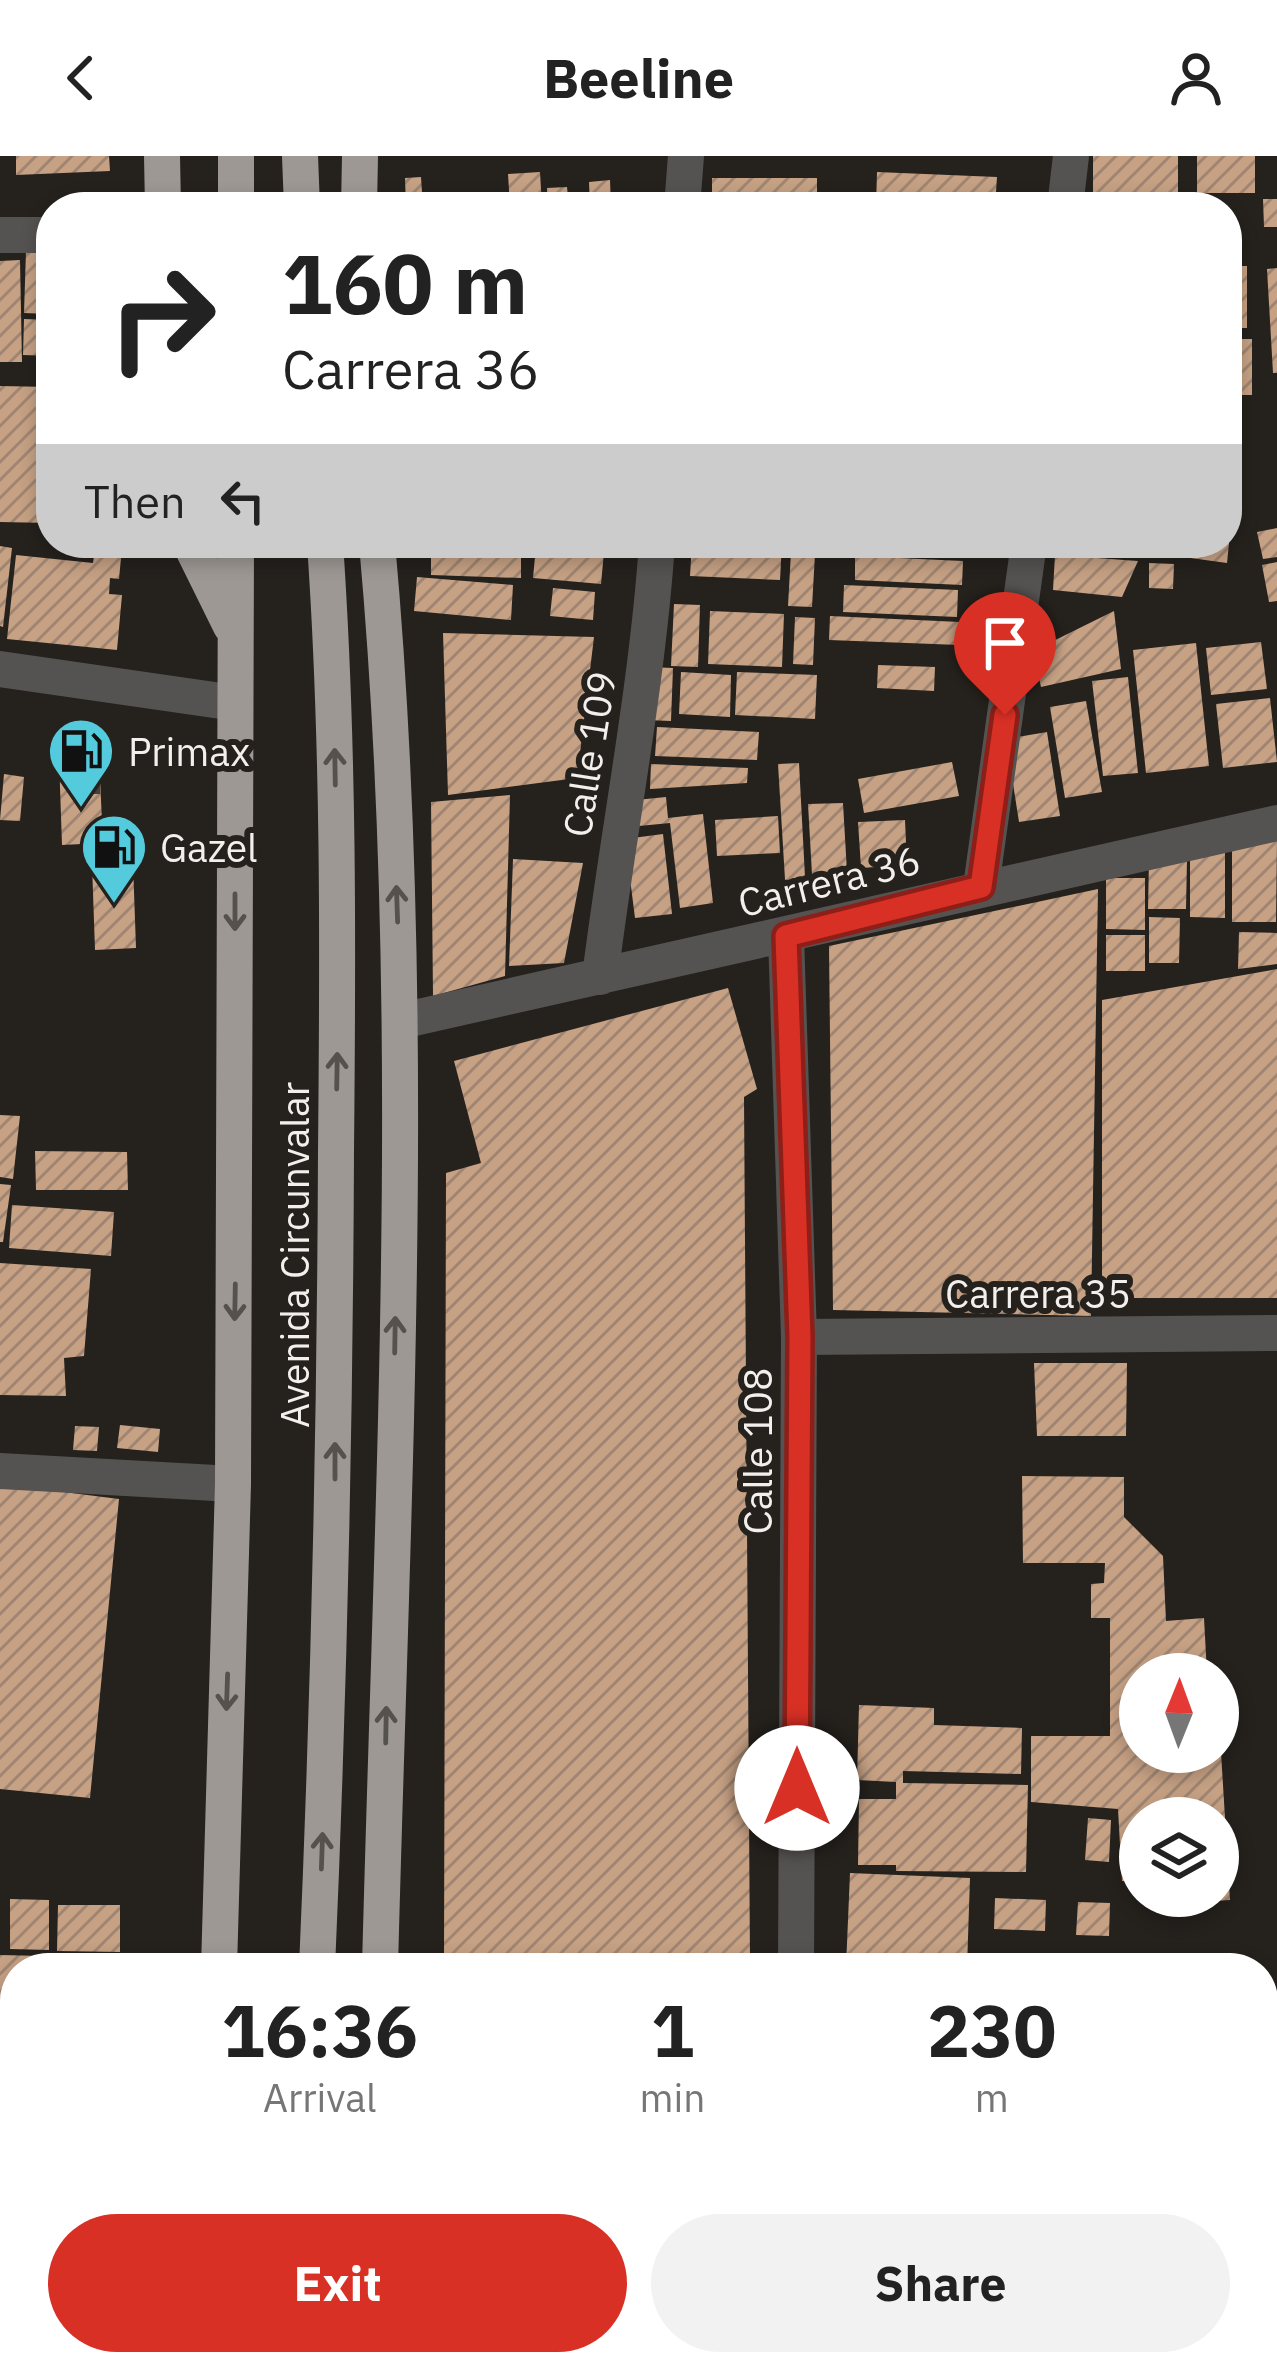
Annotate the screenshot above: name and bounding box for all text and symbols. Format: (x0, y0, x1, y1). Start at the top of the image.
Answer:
text: Beeline (543, 43, 734, 113)
icon: back (48, 45, 114, 111)
icon: person (1163, 45, 1229, 111)
text: 160 m (282, 228, 528, 337)
icon: right (84, 240, 240, 396)
text: Carrera 36 (282, 334, 539, 404)
icon: left (210, 468, 276, 534)
text: Then (84, 472, 186, 530)
pin (954, 592, 1056, 715)
icon: arrive (972, 610, 1038, 676)
street label: Calle 109 (551, 668, 627, 840)
fuel station icon: Primax (46, 716, 116, 810)
place label: Primax (128, 726, 250, 777)
one-way arrow (324, 748, 347, 787)
fuel station icon: Gazel (79, 812, 149, 906)
place label: Gazel (160, 822, 258, 873)
street label: Carrera 36 (733, 834, 925, 928)
one-way arrow (385, 885, 408, 924)
one-way arrow (224, 892, 247, 931)
one-way arrow (326, 1052, 349, 1091)
street label: Avenida Circunvalar (269, 1082, 320, 1428)
street label: Carrera 35 (945, 1268, 1131, 1319)
one-way arrow (224, 1282, 246, 1321)
one-way arrow (384, 1316, 407, 1355)
street label: Calle 108 (732, 1368, 783, 1534)
one-way arrow (324, 1442, 346, 1481)
north arrow (1119, 1653, 1239, 1773)
map controls (1119, 1653, 1239, 1917)
one-way arrow (215, 1672, 238, 1711)
one-way arrow (375, 1706, 398, 1745)
position arrow (734, 1725, 860, 1851)
button: layers (1119, 1797, 1239, 1917)
one-way arrow (310, 1832, 333, 1871)
text: 16:36 (221, 1983, 418, 2077)
text: 1 (651, 1983, 694, 2077)
text: 230 (927, 1983, 1057, 2077)
text: Arrival (263, 2072, 377, 2123)
text: min (640, 2072, 705, 2123)
text: m (975, 2072, 1009, 2123)
button: Exit (48, 2214, 627, 2352)
button: Share (651, 2214, 1230, 2352)

